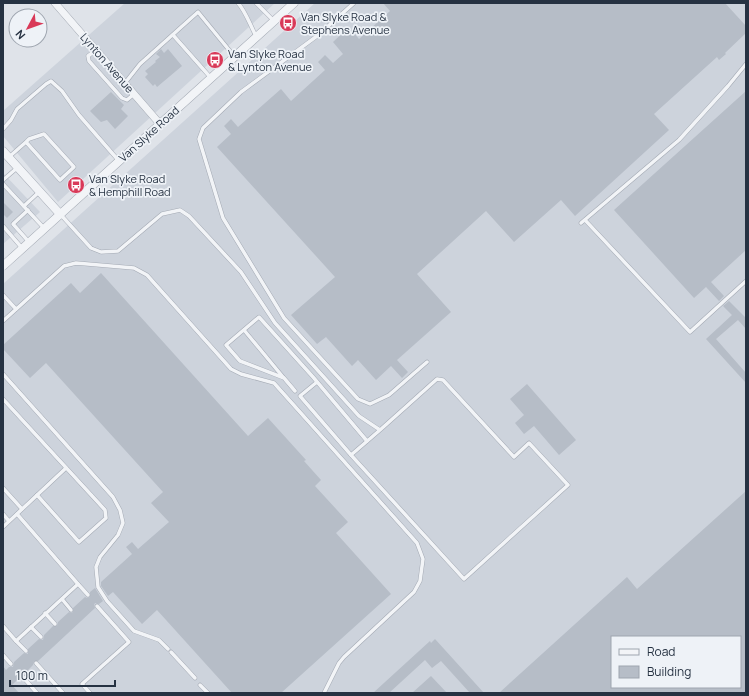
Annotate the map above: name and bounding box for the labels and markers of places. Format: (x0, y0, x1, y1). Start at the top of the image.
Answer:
place label: Van Slyke Road & Stephens Avenue (301, 9, 390, 37)
bus stop icon: Van Slyke Road & Stephens Avenue (278, 13, 298, 33)
place label: Van Slyke Road & Lynton Avenue (228, 46, 312, 74)
bus stop icon: Van Slyke Road & Lynton Avenue (205, 50, 225, 70)
place label: Van Slyke Road & Hemphill Road (89, 171, 171, 199)
bus stop icon: Van Slyke Road & Hemphill Road (66, 175, 86, 195)

